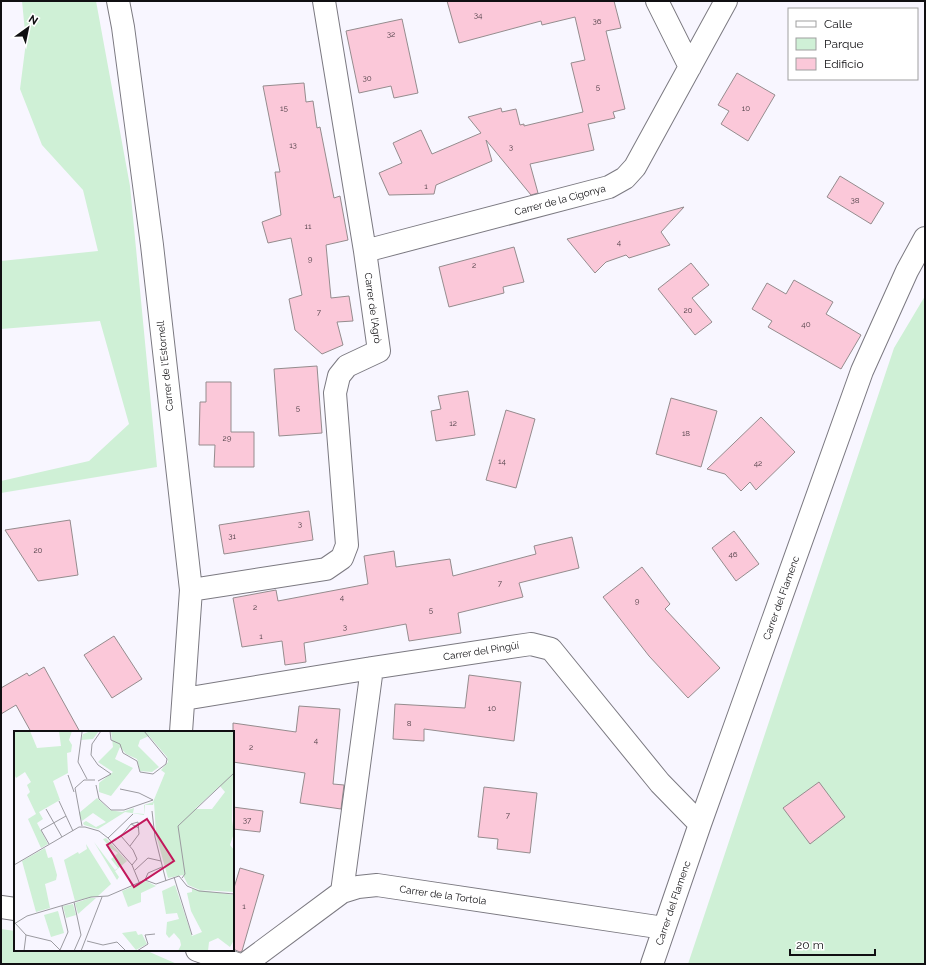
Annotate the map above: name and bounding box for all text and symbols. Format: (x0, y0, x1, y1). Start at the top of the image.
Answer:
north arrow (8, 8, 48, 48)
legend (788, 8, 918, 80)
house number: 34 (474, 10, 483, 20)
text: N (26, 12, 40, 28)
house number: 36 (592, 16, 602, 26)
text: Calle (824, 17, 852, 31)
house number: 32 (387, 29, 395, 39)
text: Parque (824, 37, 864, 51)
text: Edificio (824, 57, 864, 71)
house number: 30 (362, 73, 372, 83)
house number: 5 (596, 82, 601, 92)
house number: 15 (280, 103, 289, 113)
house number: 10 (742, 103, 750, 113)
house number: 13 (289, 140, 297, 150)
house number: 3 (509, 142, 513, 152)
house number: 1 (424, 181, 428, 191)
street label: Carrer de la Cigonya (513, 183, 607, 217)
house number: 38 (850, 195, 860, 205)
house number: 11 (305, 221, 312, 231)
house number: 4 (617, 237, 622, 247)
house number: 9 (308, 254, 313, 264)
house number: 2 (472, 260, 476, 270)
street label: Carrer de l'Agrò (363, 272, 383, 344)
house number: 20 (683, 305, 693, 315)
house number: 7 (317, 307, 322, 317)
house number: 40 (801, 319, 811, 329)
street label: Carrer de l'Estornell (155, 320, 175, 412)
house number: 5 (296, 403, 301, 413)
house number: 12 (449, 418, 457, 428)
house number: 18 (682, 428, 690, 438)
house number: 29 (223, 433, 232, 443)
house number: 14 (498, 456, 507, 466)
house number: 42 (754, 458, 762, 468)
house number: 3 (298, 519, 302, 529)
house number: 31 (228, 531, 236, 541)
house number: 20 (33, 545, 43, 555)
house number: 46 (728, 549, 738, 559)
street label: Carrer del Flamenc (761, 554, 801, 641)
house number: 7 (498, 578, 503, 588)
house number: 4 (340, 592, 345, 602)
house number: 9 (635, 596, 640, 606)
house number: 2 (253, 602, 257, 612)
house number: 5 (429, 605, 434, 615)
house number: 3 (343, 622, 347, 632)
house number: 1 (259, 631, 263, 641)
street label: Carrer del Pingüí (442, 639, 520, 662)
house number: 10 (488, 703, 496, 713)
house number: 8 (407, 718, 412, 728)
inset map (14, 731, 234, 951)
house number: 4 (314, 735, 319, 745)
house number: 2 (249, 742, 253, 752)
house number: 7 (506, 810, 511, 820)
house number: 37 (243, 815, 252, 825)
street label: Carrer del Flamenc (653, 859, 693, 947)
street label: Carrer de la Tortola (399, 883, 487, 907)
house number: 1 (242, 901, 246, 911)
scale bar (790, 931, 875, 957)
text: 20 m (796, 938, 824, 952)

